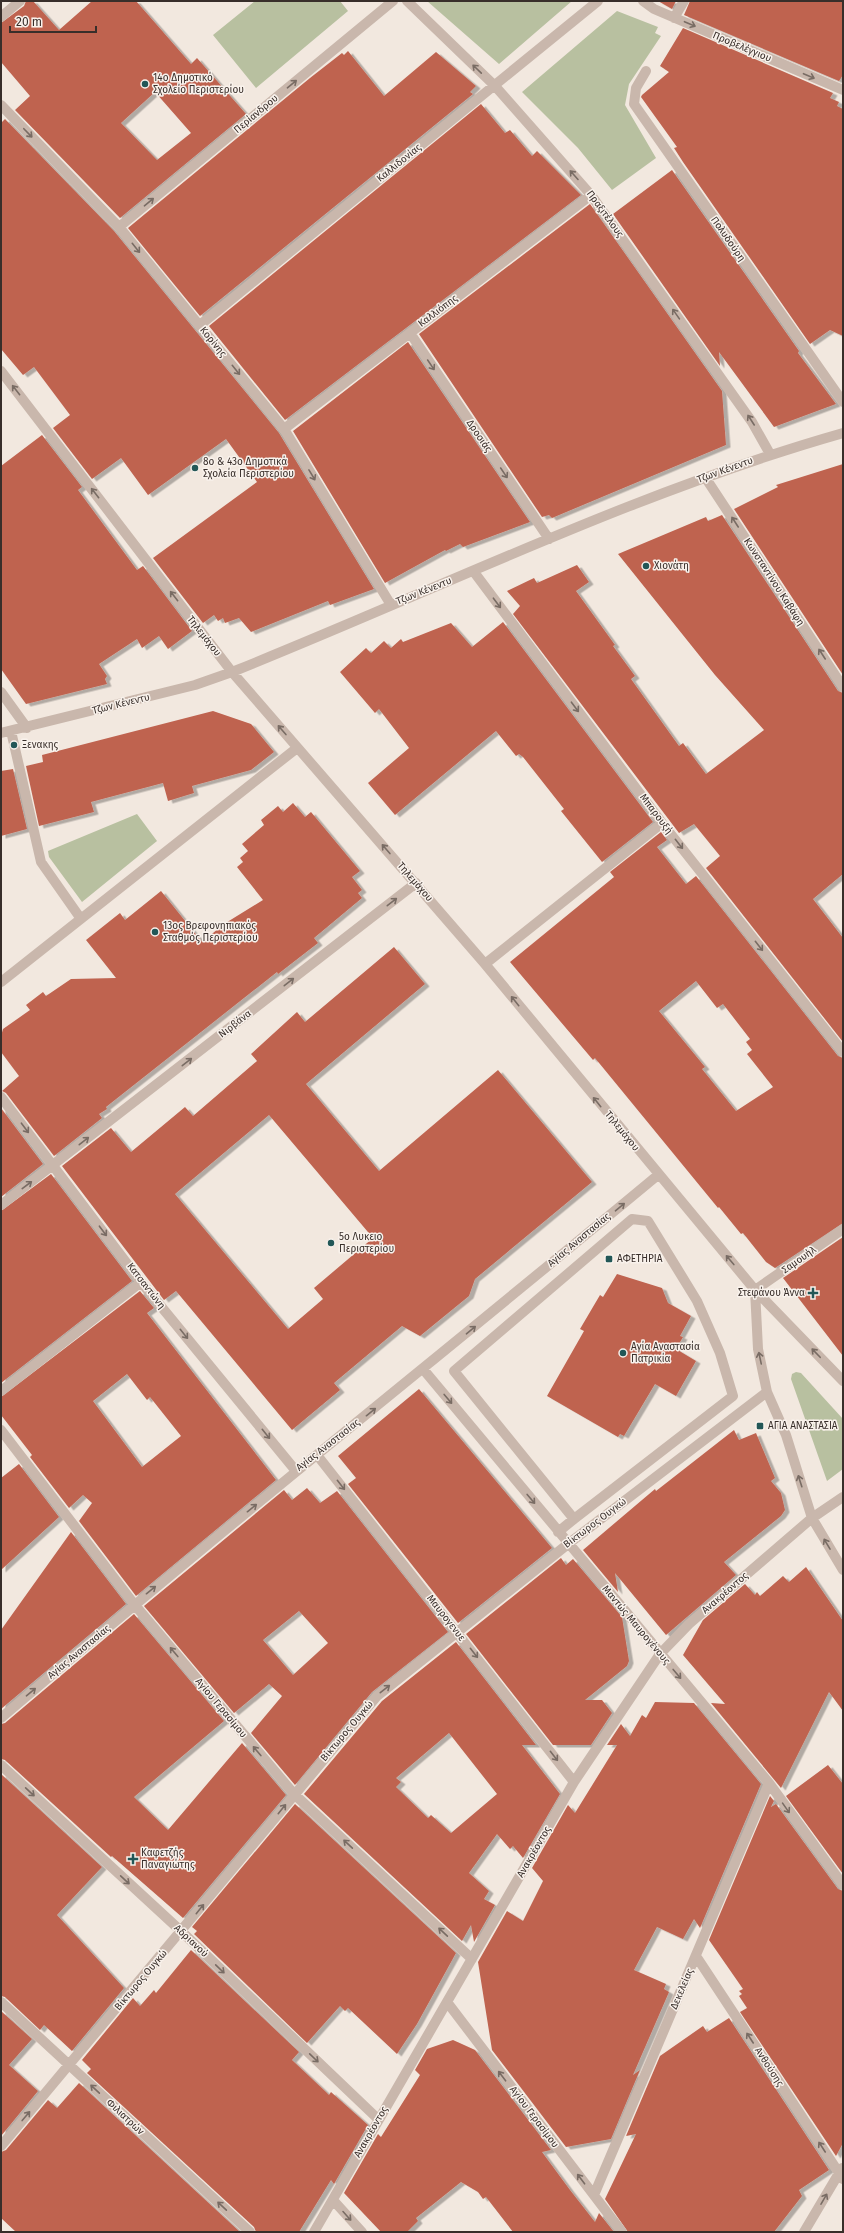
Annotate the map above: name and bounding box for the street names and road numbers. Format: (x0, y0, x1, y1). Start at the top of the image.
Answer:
street label: Προβελέγγιου (711, 28, 774, 65)
street label: Περίανδρου (231, 91, 281, 136)
street label: Καλλιδονίας (374, 140, 424, 185)
street label: Πραξιτέλους (584, 188, 627, 240)
street label: Πολυδούρη (708, 214, 749, 264)
street label: Καλλιόπης (415, 291, 460, 330)
street label: Κορίνης (197, 324, 230, 360)
street label: Δροσιάς (464, 417, 495, 455)
street label: Τζων Κένεντυ (695, 453, 755, 486)
street label: Κωνσταντίνου Καβάφη (741, 535, 808, 628)
street label: Τζων Κένεντυ (394, 573, 454, 608)
street label: Τηλεμάχου (184, 613, 224, 659)
street label: Τζων Κένεντυ (91, 690, 151, 717)
street label: Μπαρουξή (637, 792, 675, 837)
street label: Τηλεμάχου (395, 859, 436, 904)
street label: Νιρβάνα (216, 1007, 254, 1040)
street label: Τηλεμάχου (602, 1108, 643, 1154)
street label: Αγίας Αναστασίας (545, 1209, 613, 1270)
street label: Σαμουήλ (780, 1243, 819, 1276)
street label: Κατσαντώνη (124, 1260, 169, 1312)
street label: Αγίας Αναστασίας (293, 1415, 363, 1474)
street label: Βίκτωρος Ουγκώ (561, 1495, 629, 1551)
street label: Ανακρέοντος (699, 1569, 751, 1616)
street label: Μαντώς Μαυρογένους (599, 1582, 674, 1667)
street label: Μαυρογενυε (424, 1592, 468, 1644)
street label: Αγίας Αναστασίας (45, 1621, 113, 1682)
street label: Αγίου Γερασίμου (193, 1675, 250, 1740)
street label: Βίκτωρος Ουγκώ (317, 1697, 376, 1764)
street label: Ανακρέοντος (514, 1823, 554, 1880)
street label: Αδριανού (171, 1921, 212, 1960)
street label: Βίκτωρος Ουγκώ (111, 1946, 170, 2013)
street label: Δεκελείας (667, 1966, 696, 2011)
street label: Ανθούσης (752, 2045, 787, 2089)
street label: Αγίου Γερασίμου (507, 2083, 562, 2150)
street label: Φιλιατρών (104, 2096, 147, 2138)
street label: Ανακρέοντος (351, 2103, 391, 2160)

